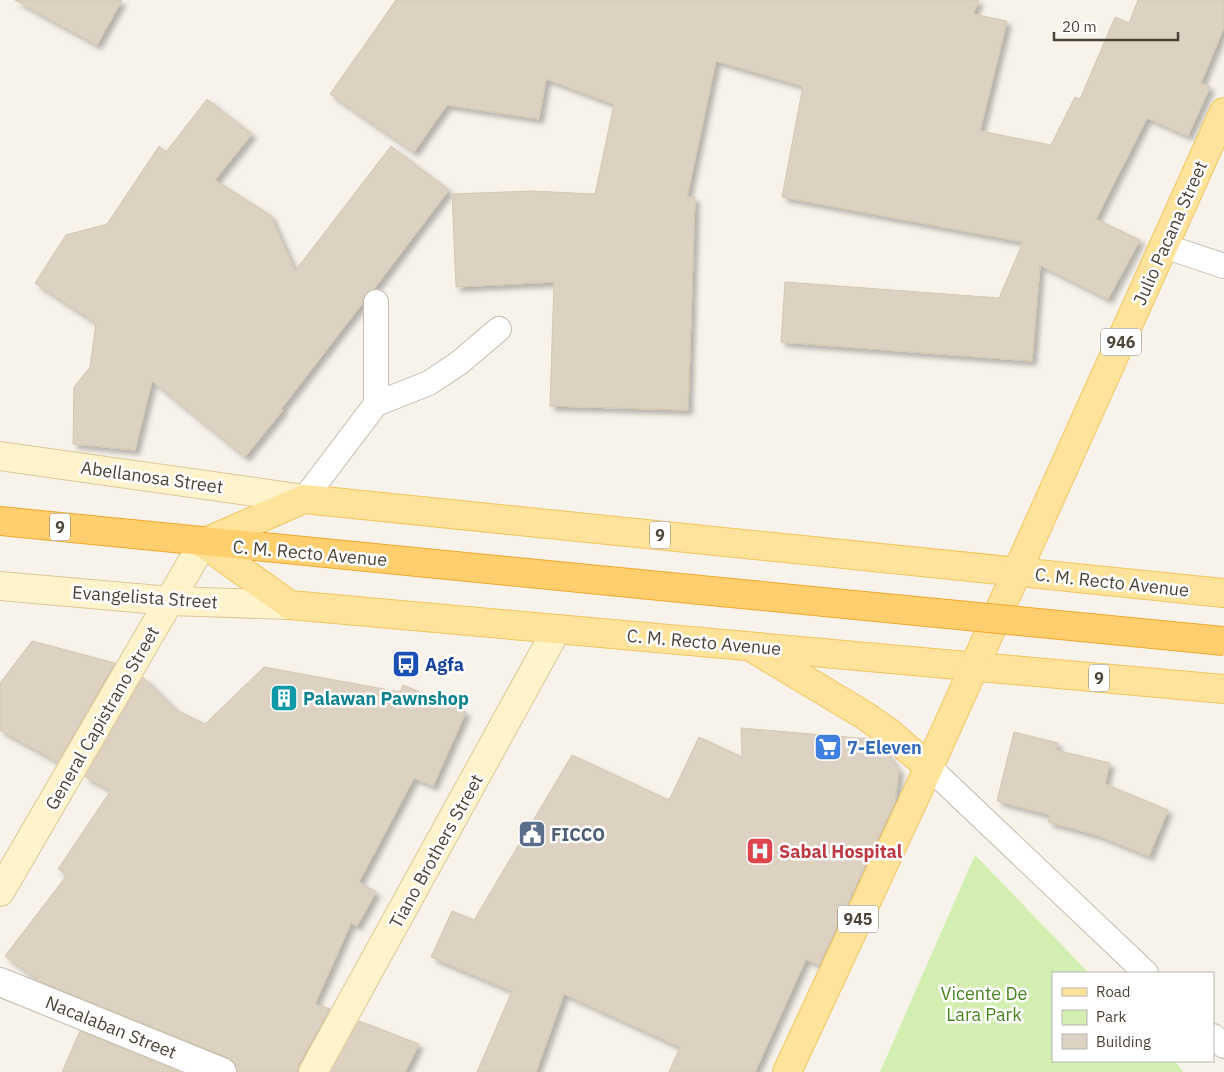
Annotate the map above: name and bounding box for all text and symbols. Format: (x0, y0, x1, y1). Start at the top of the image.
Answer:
scale bar (1054, 10, 1178, 42)
text: 20 m (1062, 17, 1097, 36)
street label: Julio Pacana Street (1128, 157, 1212, 309)
road number: 946 (1101, 328, 1141, 356)
street label: Abellanosa Street (79, 456, 225, 498)
road number: 9 (50, 514, 70, 540)
road number: 9 (650, 522, 670, 548)
street label: C. M. Recto Avenue (232, 535, 388, 571)
street label: C. M. Recto Avenue (1034, 562, 1190, 602)
street label: Evangelista Street (71, 580, 219, 614)
street label: General Capistrano Street (40, 622, 164, 814)
street label: C. M. Recto Avenue (626, 624, 782, 660)
bus stop icon: Agfa (391, 649, 421, 679)
place label: Agfa (425, 653, 464, 676)
road number: 9 (1089, 664, 1109, 691)
building icon: Palawan Pawnshop (269, 683, 299, 713)
place label: Palawan Pawnshop (303, 687, 469, 710)
supermarket icon: 7-Eleven (813, 732, 843, 762)
place label: 7-Eleven (847, 736, 922, 759)
street label: Tiano Brothers Street (384, 770, 488, 932)
public building icon: FICCO (517, 819, 547, 849)
place label: FICCO (551, 823, 605, 846)
hospital icon: Sabal Hospital (745, 836, 775, 866)
place label: Sabal Hospital (779, 840, 903, 863)
road number: 945 (838, 906, 878, 932)
legend (1052, 972, 1214, 1062)
park label: Vicente De Lara Park (941, 982, 1028, 1026)
text: Road (1096, 982, 1131, 1001)
street label: Nacalaban Street (42, 990, 180, 1064)
text: Park (1096, 1007, 1126, 1026)
text: Building (1096, 1032, 1151, 1051)

